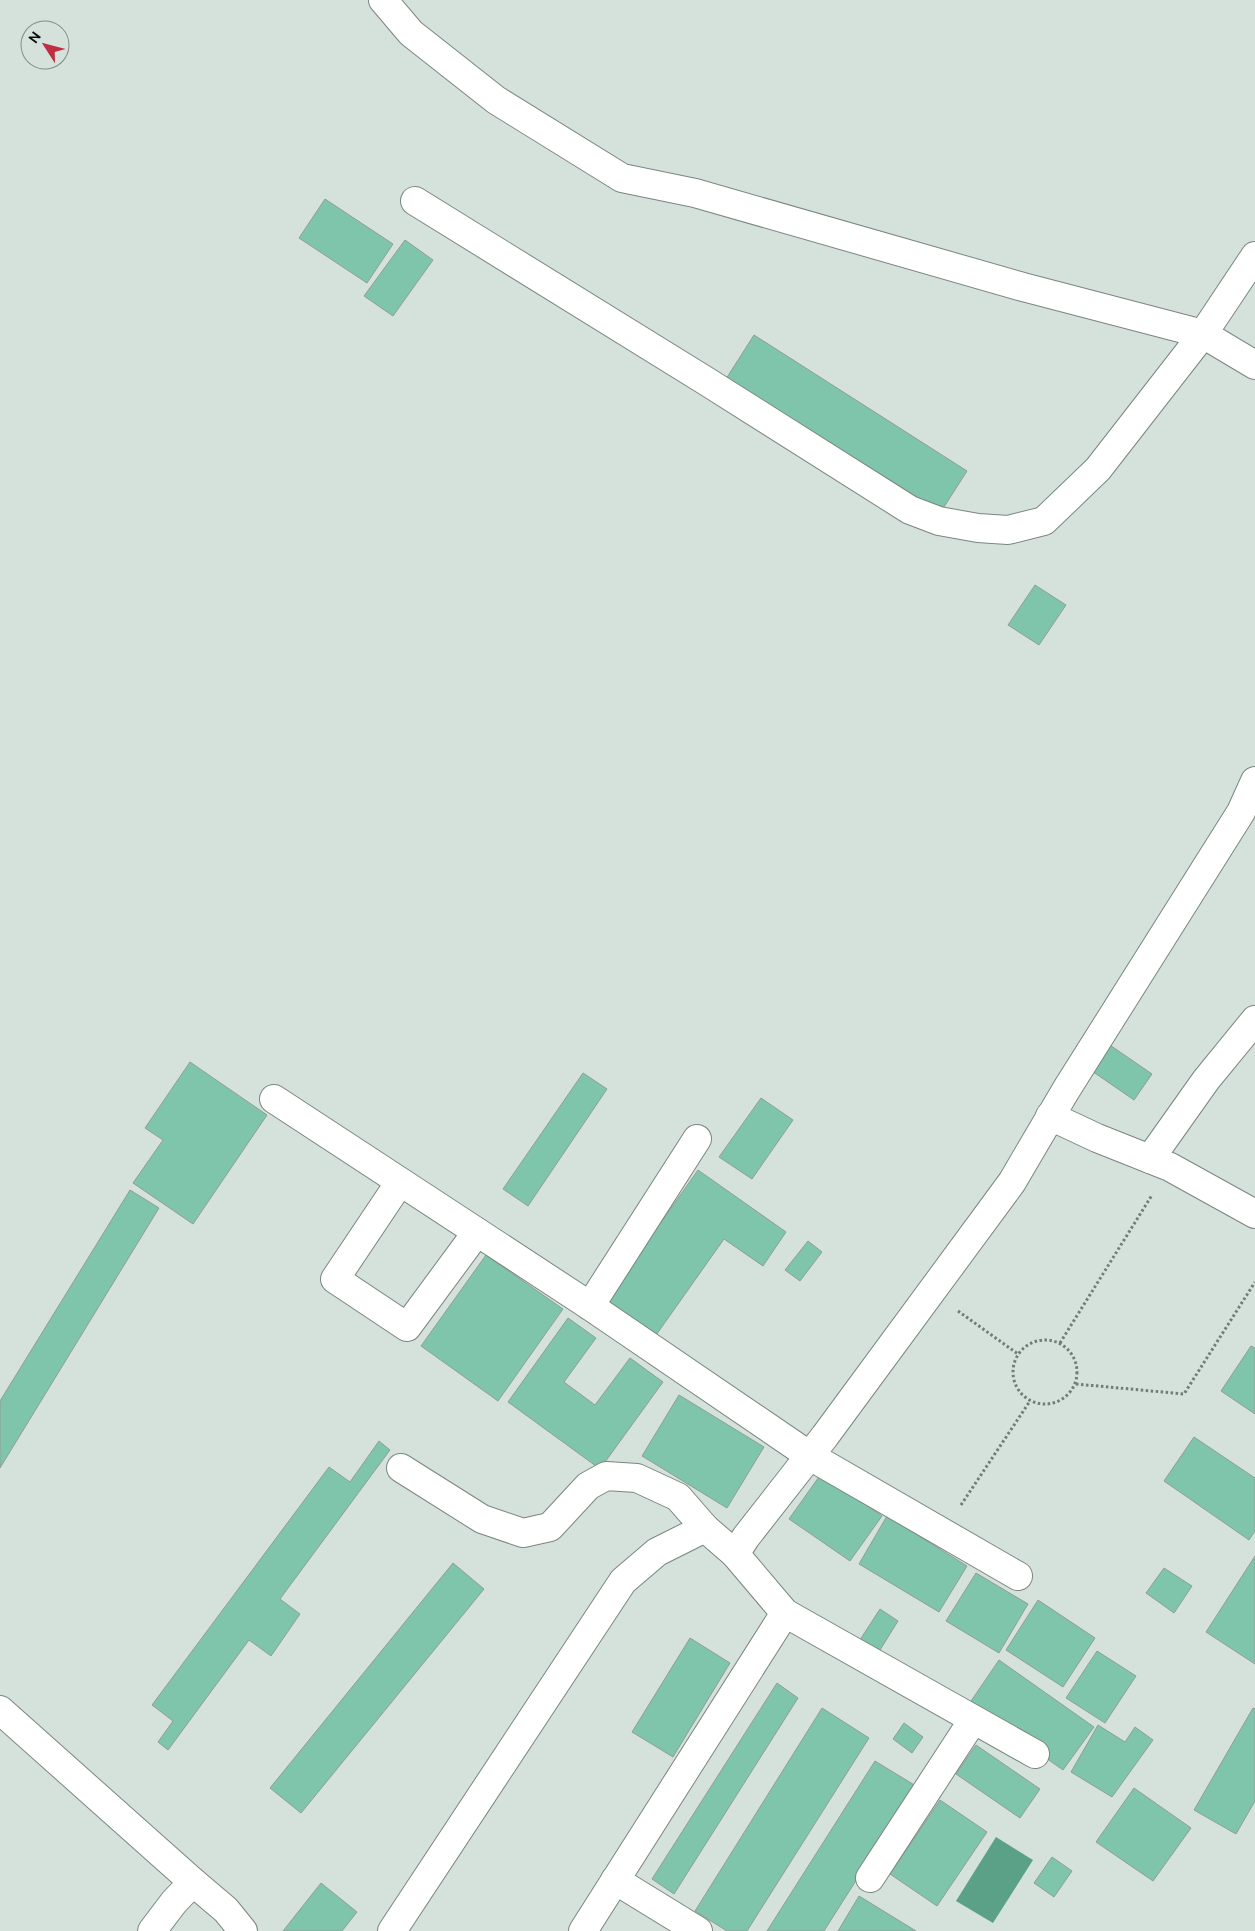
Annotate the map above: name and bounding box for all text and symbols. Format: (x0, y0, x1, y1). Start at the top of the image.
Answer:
north arrow (20, 20, 70, 70)
text: N (25, 28, 44, 46)

